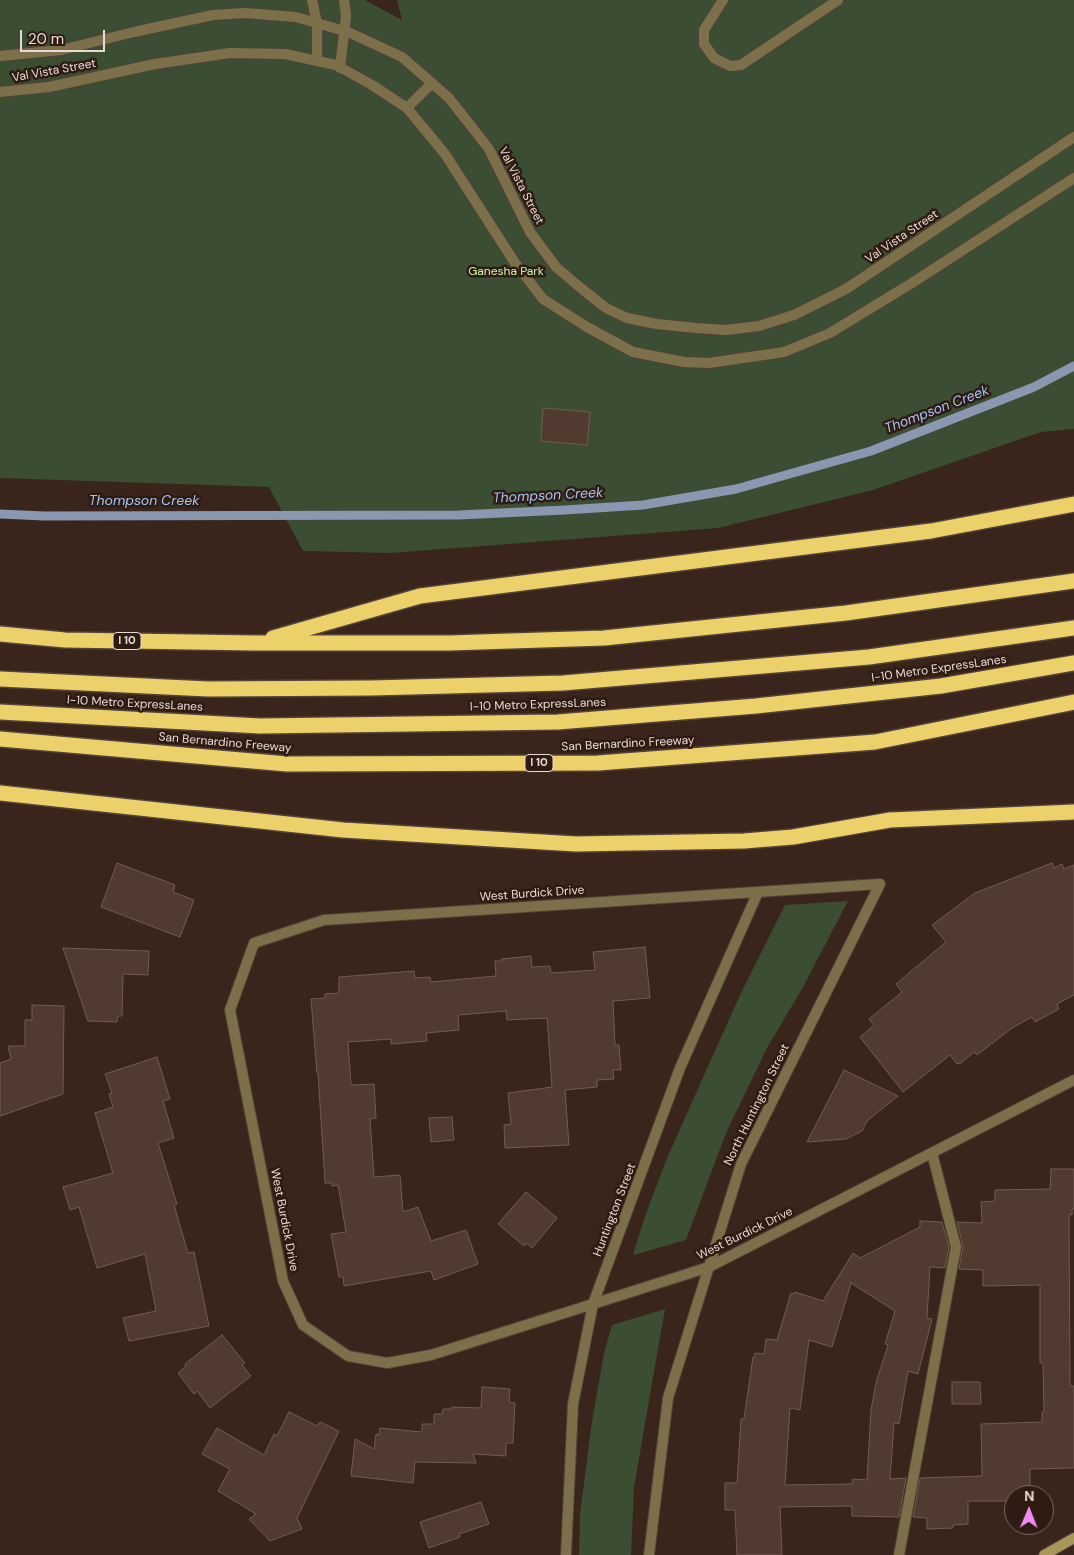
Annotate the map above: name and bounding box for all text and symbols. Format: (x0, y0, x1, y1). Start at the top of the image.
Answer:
scale bar (22, 20, 108, 52)
text: 20 m (28, 29, 64, 49)
street label: Val Vista Street (11, 57, 97, 85)
street label: Val Vista Street (495, 145, 547, 227)
street label: Val Vista Street (863, 207, 941, 267)
park label: Ganesha Park (468, 265, 544, 279)
water label: Thompson Creek (882, 382, 992, 438)
water label: Thompson Creek (492, 485, 604, 507)
water label: Thompson Creek (89, 493, 199, 509)
road number: I 10 (113, 632, 141, 649)
street label: I-10 Metro ExpressLanes (871, 652, 1007, 686)
street label: I-10 Metro ExpressLanes (67, 693, 203, 715)
street label: I-10 Metro ExpressLanes (470, 695, 606, 715)
street label: San Bernardino Freeway (158, 730, 292, 756)
street label: San Bernardino Freeway (561, 733, 695, 755)
road number: I 10 (525, 754, 553, 771)
street label: West Burdick Drive (479, 883, 585, 905)
street label: North Huntington Street (721, 1042, 793, 1168)
street label: Huntington Street (591, 1161, 639, 1259)
street label: West Burdick Drive (267, 1167, 301, 1273)
street label: West Burdick Drive (695, 1205, 795, 1263)
north arrow (1004, 1485, 1054, 1535)
text: N (1024, 1487, 1035, 1505)

